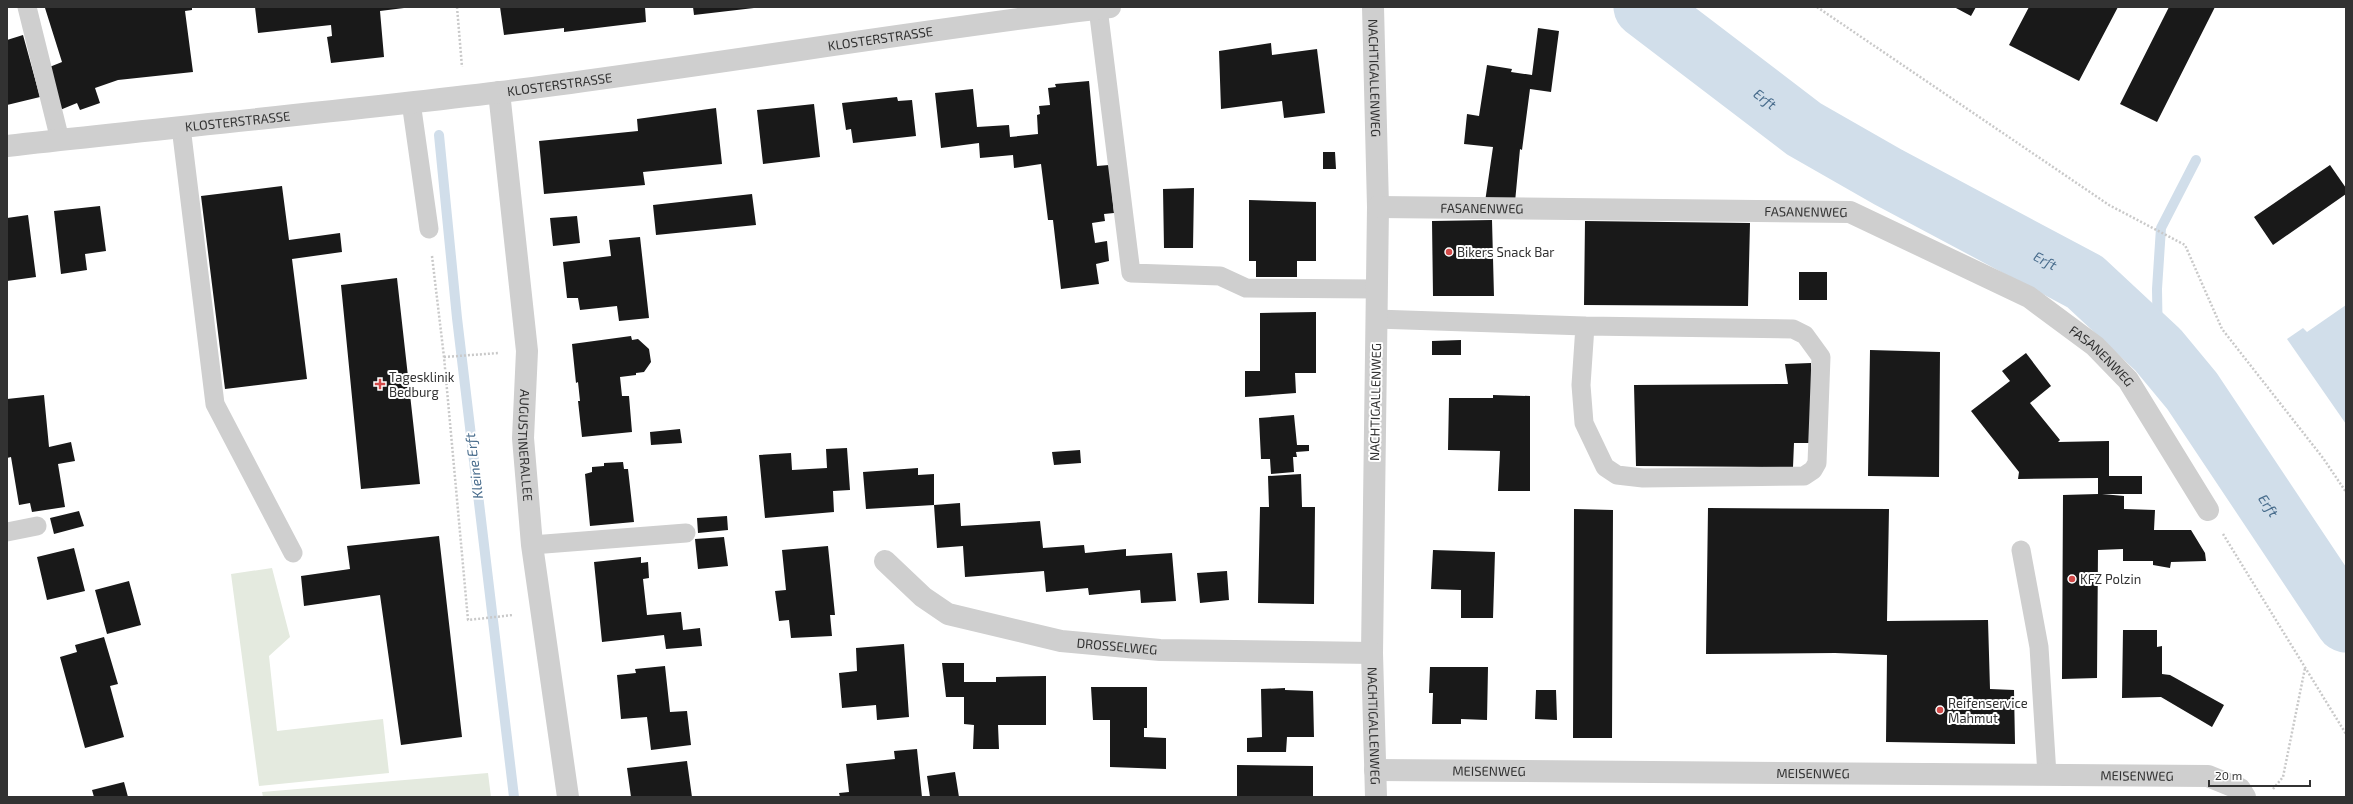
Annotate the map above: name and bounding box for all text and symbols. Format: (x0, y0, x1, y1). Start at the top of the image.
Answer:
street label: NACHTIGALLENWEG (1365, 19, 1384, 137)
street label: KLOSTERSTRASSE (827, 23, 934, 54)
street label: KLOSTERSTRASSE (506, 69, 613, 99)
water label: Erft (1750, 85, 1780, 113)
street label: KLOSTERSTRASSE (184, 108, 291, 135)
street label: FASANENWEG (1440, 200, 1524, 217)
street label: FASANENWEG (1764, 203, 1848, 220)
place label: Bikers Snack Bar (1457, 244, 1555, 260)
marker: Bikers Snack Bar (1444, 247, 1454, 257)
water label: Erft (2031, 247, 2061, 274)
street label: FASANENWEG (2066, 322, 2138, 389)
street label: NACHTIGALLENWEG (1366, 343, 1384, 461)
place label: Tagesklinik Bedburg (389, 369, 455, 400)
marker: Tagesklinik Bedburg (374, 378, 386, 390)
street label: AUGUSTINERALLEE (515, 389, 536, 502)
water label: Kleine Erft (461, 432, 486, 500)
water label: Erft (2255, 491, 2283, 521)
place label: KFZ Polzin (2080, 571, 2141, 587)
marker: KFZ Polzin (2067, 574, 2077, 584)
street label: DROSSELWEG (1076, 634, 1158, 658)
street label: NACHTIGALLENWEG (1364, 667, 1384, 785)
place label: Reifenservice Mahmut (1948, 695, 2028, 726)
marker: Reifenservice Mahmut (1935, 705, 1945, 715)
scale bar (2209, 762, 2310, 788)
street label: MEISENWEG (1452, 763, 1526, 779)
street label: MEISENWEG (1776, 765, 1850, 781)
street label: MEISENWEG (2100, 767, 2174, 784)
text: 20 m (2215, 768, 2242, 782)

